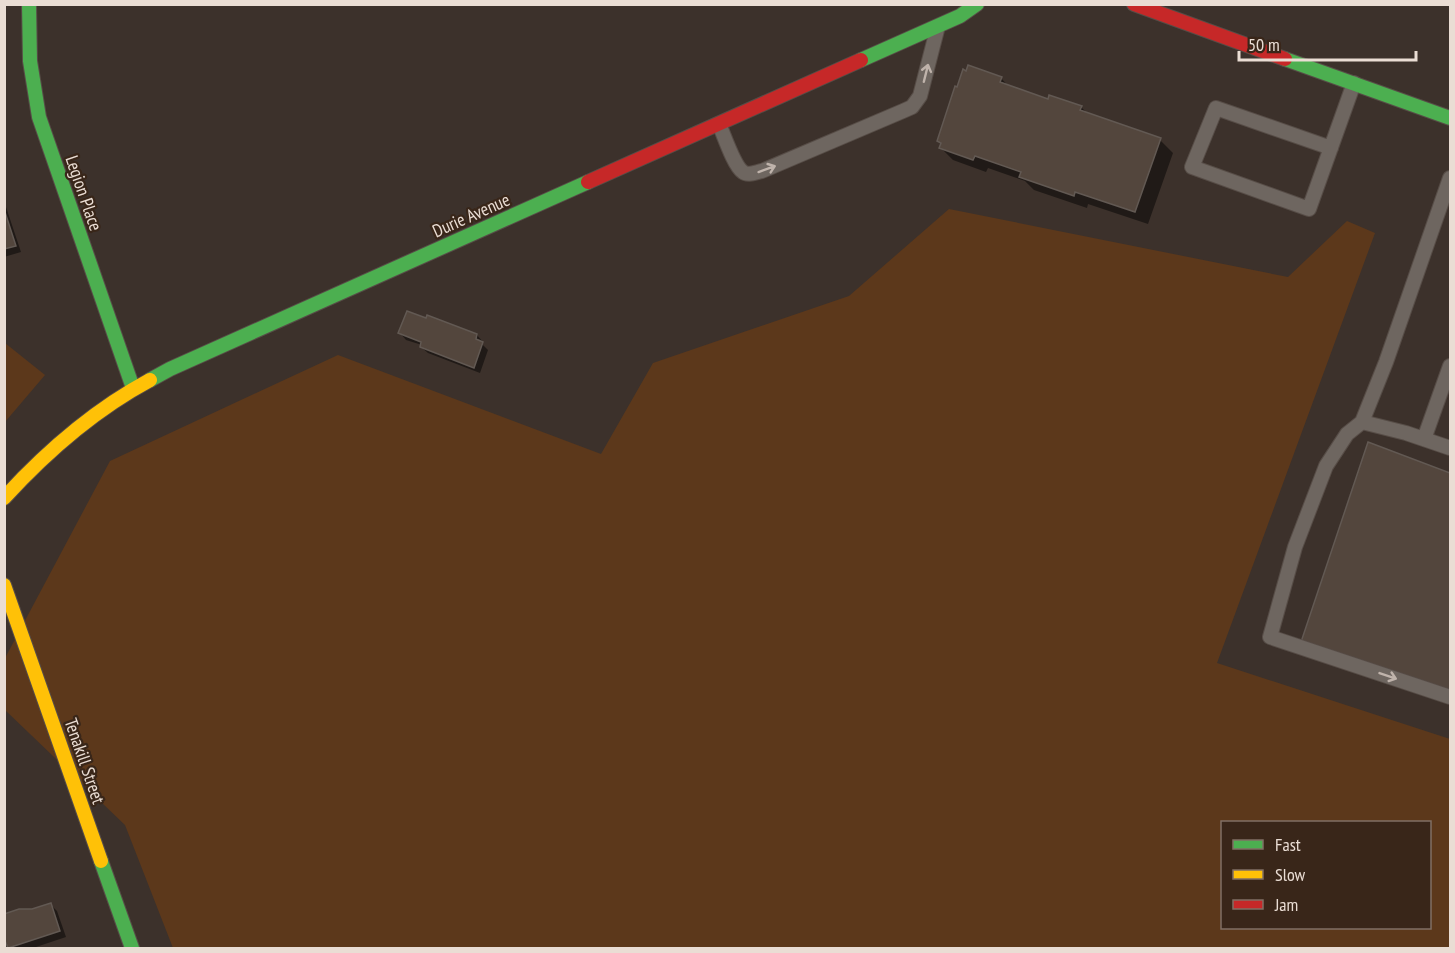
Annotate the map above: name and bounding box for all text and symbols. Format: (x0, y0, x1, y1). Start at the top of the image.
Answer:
scale bar (1239, 24, 1416, 62)
text: 50 m (1248, 33, 1280, 56)
one-way arrow (921, 64, 933, 83)
street label: Legion Place (60, 152, 108, 234)
one-way arrow (757, 162, 776, 173)
street label: Durie Avenue (429, 188, 513, 242)
one-way arrow (1378, 671, 1397, 682)
street label: Tenakill Street (60, 715, 110, 807)
legend (1221, 821, 1431, 929)
text: Fast (1275, 833, 1301, 856)
text: Slow (1275, 863, 1306, 886)
text: Jam (1274, 893, 1298, 916)

